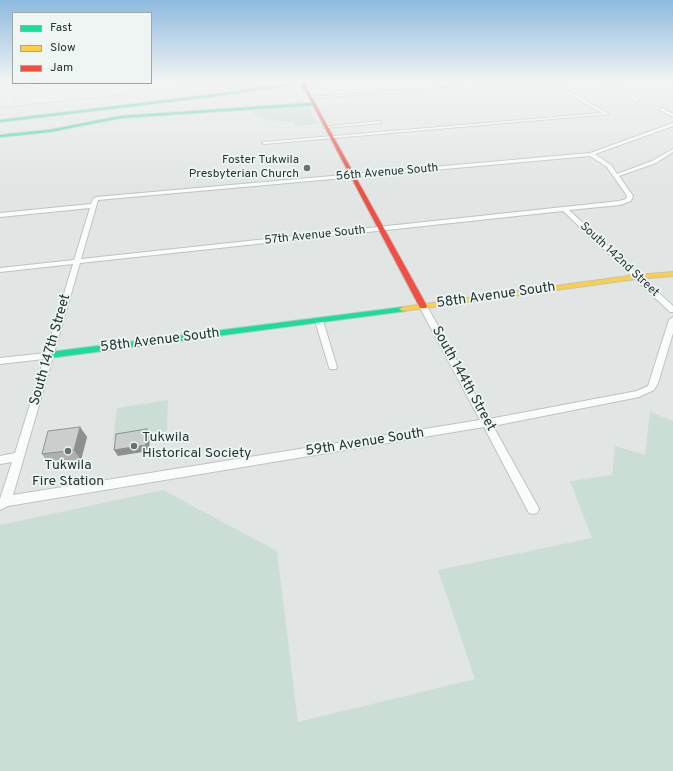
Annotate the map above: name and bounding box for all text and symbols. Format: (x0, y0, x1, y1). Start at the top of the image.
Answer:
legend (12, 12, 152, 84)
text: Fast (50, 20, 72, 36)
text: Slow (50, 40, 76, 56)
text: Jam (50, 60, 73, 76)
place label: Foster Tukwila Presbyterian Church (189, 154, 299, 182)
street label: 56th Avenue South (335, 161, 439, 185)
marker: Foster Tukwila Presbyterian Church (302, 163, 312, 173)
street label: South 142nd Street (576, 220, 662, 300)
street label: 57th Avenue South (264, 224, 366, 248)
street label: 58th Avenue South (435, 279, 557, 313)
street label: South 147th Street (27, 292, 75, 408)
street label: South 144th Street (427, 324, 499, 434)
street label: 58th Avenue South (99, 325, 221, 357)
street label: 59th Avenue South (304, 425, 426, 461)
place label: Tukwila Historical Society (142, 430, 251, 462)
marker: Tukwila Historical Society (129, 441, 139, 451)
marker: Tukwila Fire Station (63, 446, 73, 456)
place label: Tukwila Fire Station (32, 458, 104, 490)

